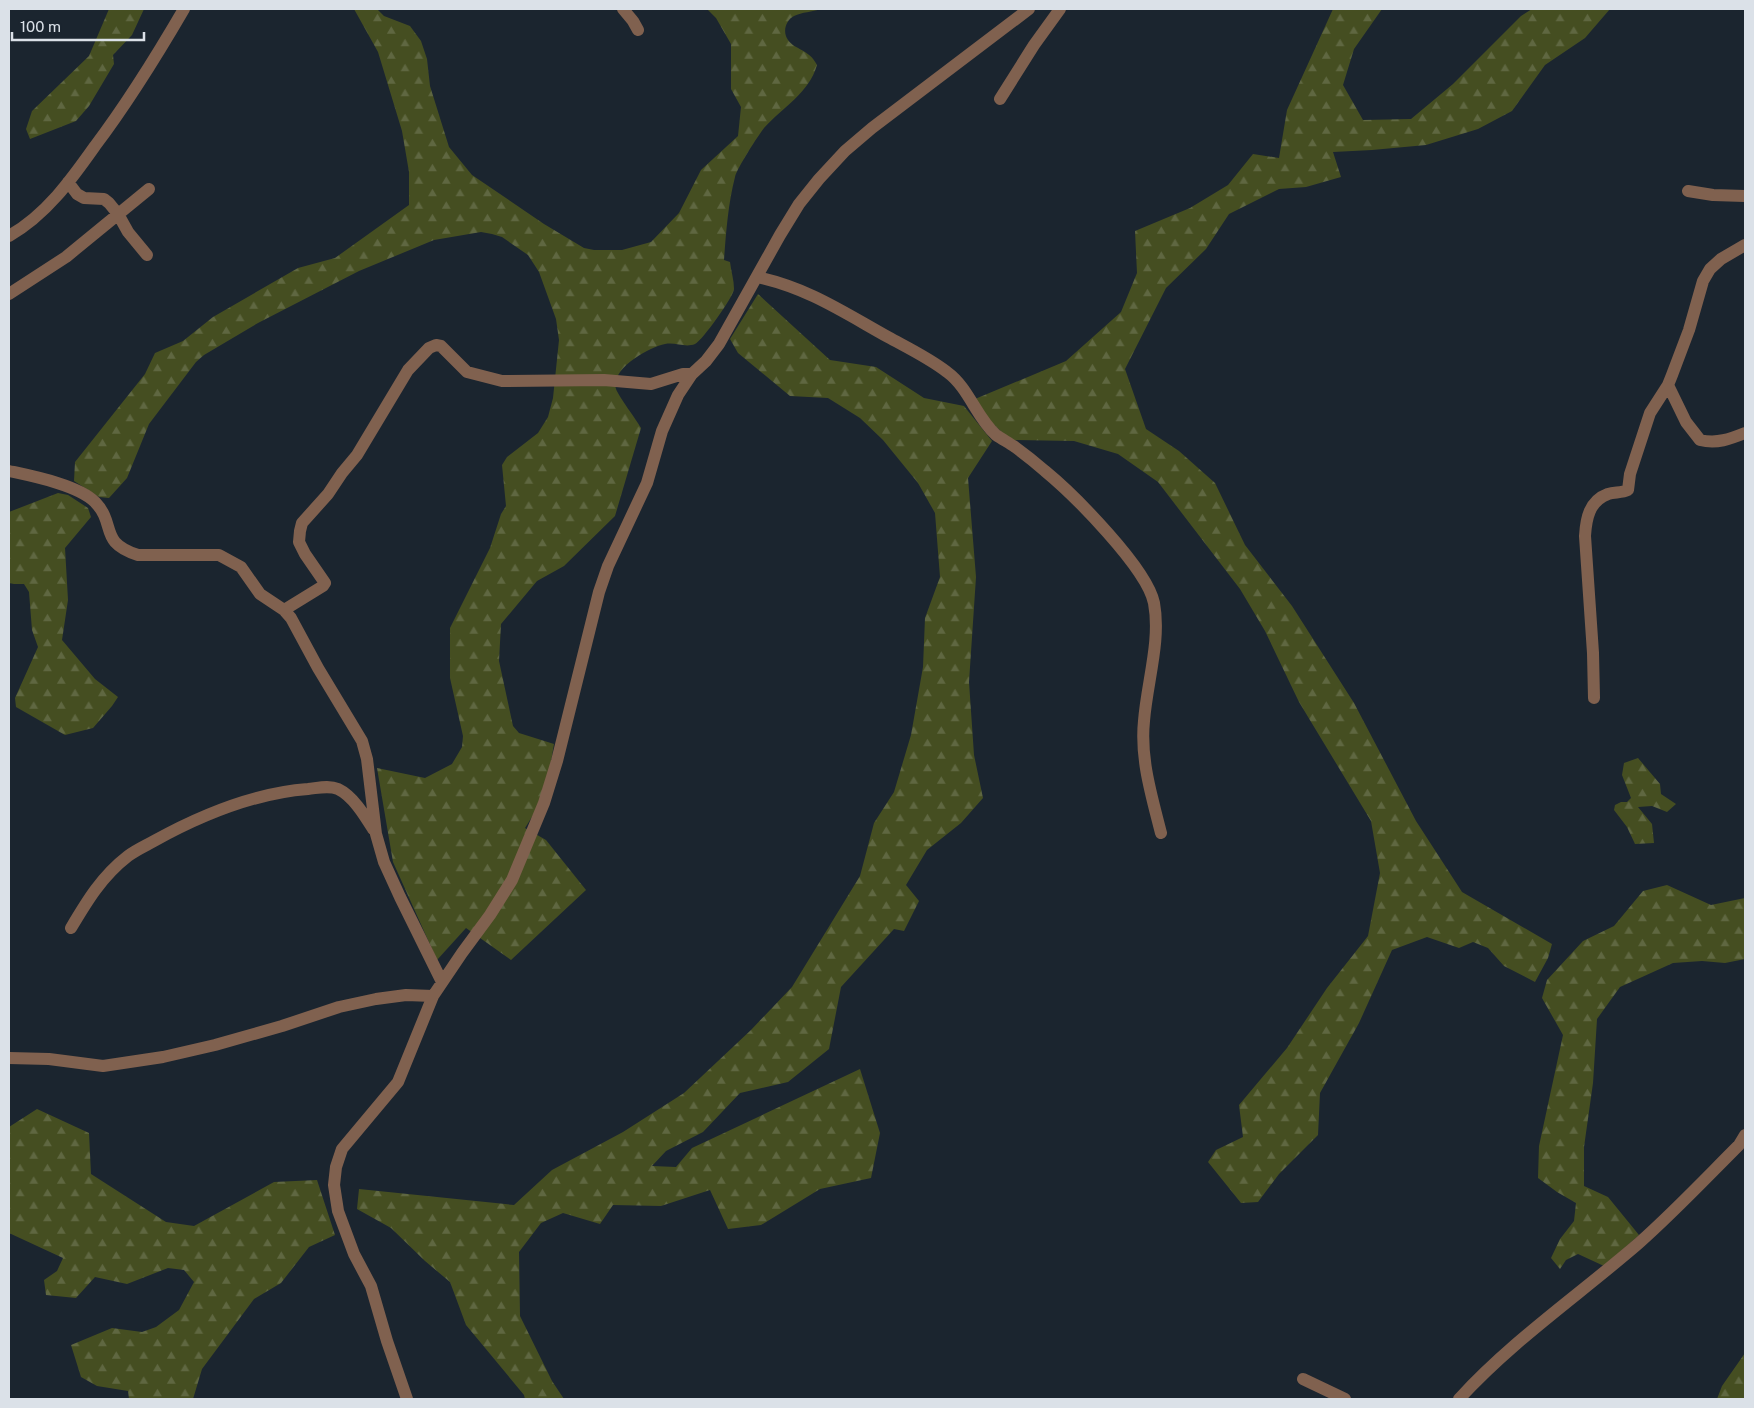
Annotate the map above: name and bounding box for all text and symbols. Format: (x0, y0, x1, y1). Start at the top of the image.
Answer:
scale bar (12, 10, 145, 42)
text: 100 m (20, 18, 61, 35)

